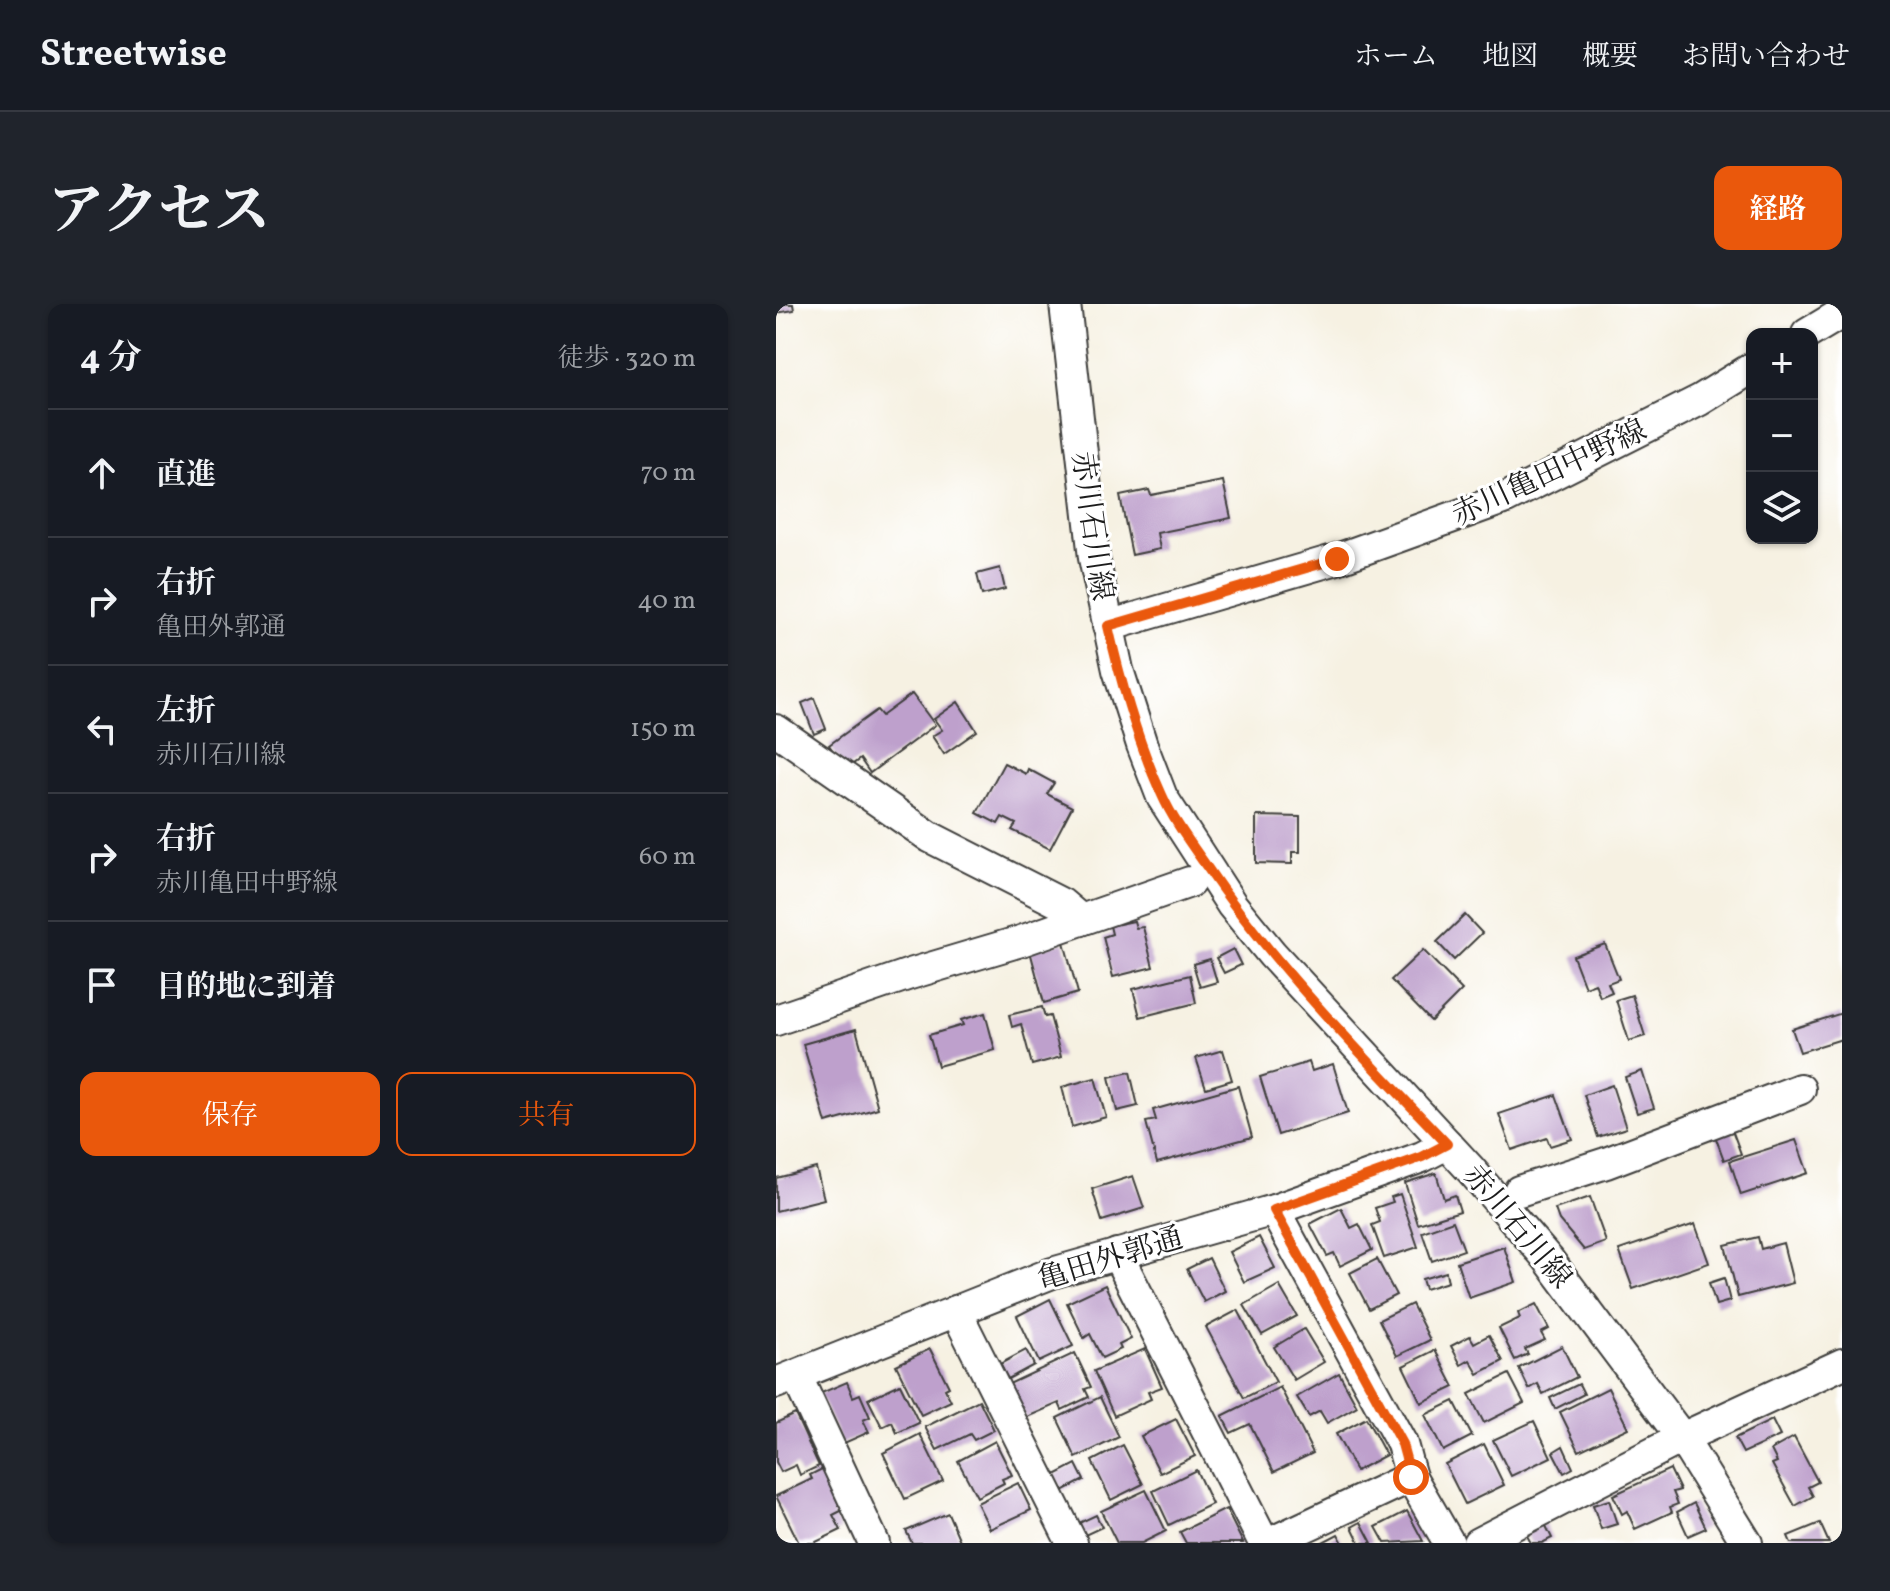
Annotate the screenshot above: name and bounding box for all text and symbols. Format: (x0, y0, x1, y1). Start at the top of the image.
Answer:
text: Streetwise (40, 29, 227, 82)
text: ホーム (1354, 38, 1438, 77)
text: 地図 (1482, 38, 1538, 77)
text: 概要 (1582, 38, 1638, 77)
text: お問い合わせ (1682, 38, 1850, 77)
button: 経路 (1714, 166, 1842, 250)
text: アクセス (48, 175, 270, 253)
map controls (1746, 328, 1818, 544)
button: + (1746, 328, 1818, 400)
text: 4 分 (80, 336, 141, 383)
text: 徒歩 · 320 m (558, 341, 696, 377)
button: − (1746, 400, 1818, 472)
street label: 赤川亀田中野線 (1446, 410, 1654, 537)
street label: 赤川石川線 (1060, 449, 1122, 603)
icon: ahead (80, 451, 124, 495)
text: 直進 (156, 455, 216, 497)
text: 70 m (641, 455, 696, 491)
button: layers (1746, 472, 1818, 544)
route end (1319, 541, 1355, 577)
text: 右折 (156, 563, 216, 605)
icon: right (80, 579, 124, 623)
text: 40 m (637, 583, 696, 619)
text: 亀田外郭通 (156, 610, 286, 646)
text: 左折 (156, 691, 216, 733)
icon: left (80, 707, 124, 751)
text: 150 m (630, 711, 696, 747)
text: 赤川石川線 (156, 738, 286, 774)
text: 右折 (156, 819, 216, 861)
icon: right (80, 835, 124, 879)
text: 60 m (639, 839, 696, 875)
text: 赤川亀田中野線 (156, 866, 338, 902)
icon: arrive (80, 963, 124, 1007)
text: 目的地に到着 (156, 967, 336, 1009)
button: 保存 (80, 1072, 380, 1156)
button: 共有 (396, 1072, 696, 1156)
street label: 赤川石川線 (1452, 1156, 1581, 1298)
street label: 亀田外郭通 (1033, 1218, 1188, 1302)
route start (1393, 1459, 1429, 1495)

